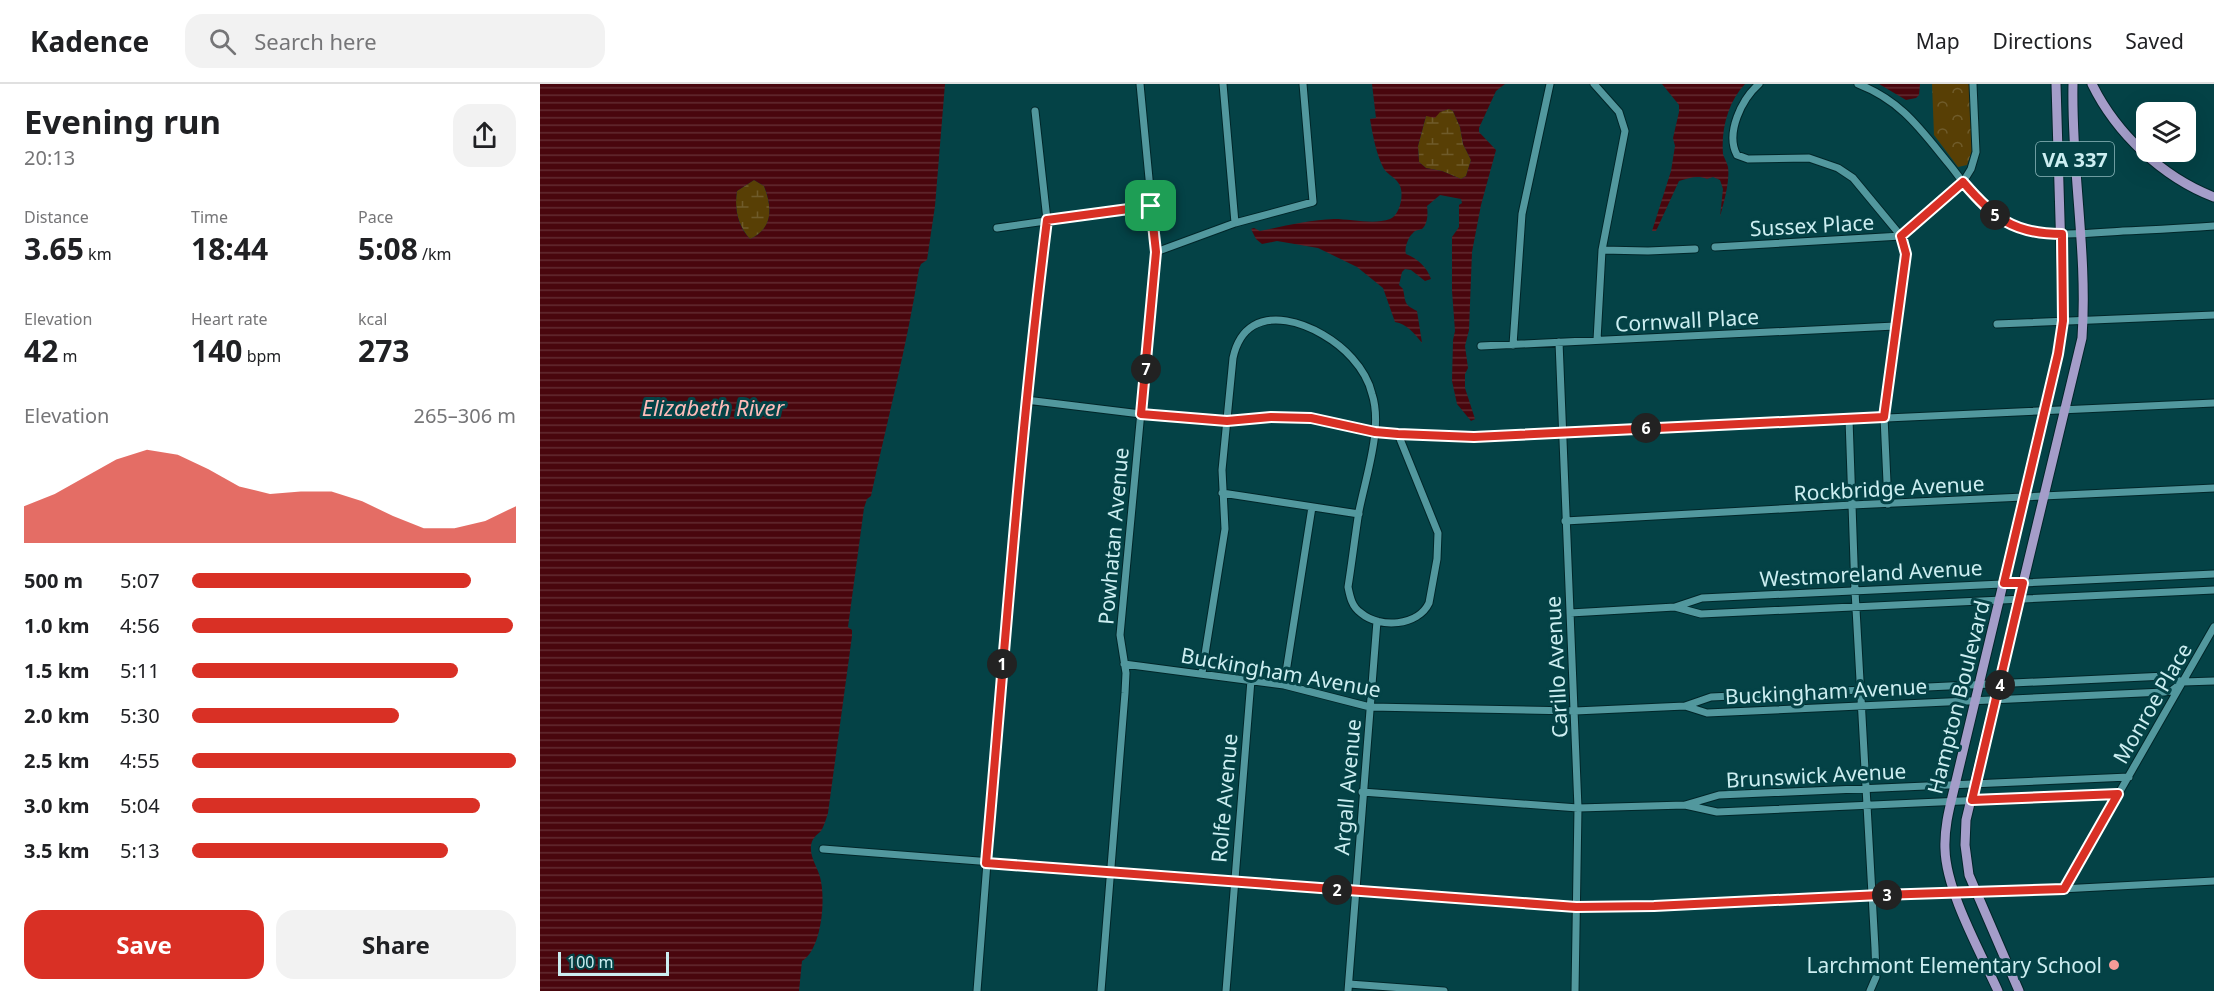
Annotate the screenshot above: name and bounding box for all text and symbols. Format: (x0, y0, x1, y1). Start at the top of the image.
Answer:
search box (185, 14, 605, 68)
text: Kadence (30, 22, 149, 60)
icon: search (206, 25, 239, 58)
text: Search here (254, 26, 377, 56)
text: Map (1916, 27, 1960, 55)
text: Directions (1993, 27, 2092, 55)
text: Saved (2125, 27, 2184, 55)
text: Evening run (24, 99, 221, 144)
map controls (2136, 102, 2196, 162)
button: layers (2136, 102, 2196, 162)
button: share (453, 104, 516, 167)
road number: VA 337 (2036, 142, 2114, 176)
text: 20:13 (24, 144, 75, 171)
pin (1125, 180, 1176, 231)
icon: arrive (1134, 189, 1167, 222)
pin: 5 (1980, 200, 2010, 230)
text: 5 (1990, 204, 2000, 226)
text: Distance (24, 206, 89, 228)
text: Time (191, 206, 228, 228)
text: Pace (358, 206, 393, 228)
street label: Sussex Place (1749, 208, 1875, 242)
text: 3.65 (24, 228, 84, 269)
text: 18:44 (191, 228, 268, 269)
text: 5:08 (358, 228, 418, 269)
text: km (84, 243, 112, 265)
text: /km (418, 243, 452, 265)
street label: Cornwall Place (1614, 302, 1760, 338)
text: Elevation (24, 308, 92, 330)
text: Heart rate (191, 308, 267, 330)
text: kcal (358, 308, 387, 330)
text: 42 (24, 330, 58, 371)
text: 140 (191, 330, 242, 371)
text: 273 (358, 330, 409, 371)
text: m (58, 345, 77, 367)
text: bpm (242, 345, 281, 367)
pin: 7 (1131, 354, 1161, 384)
text: 7 (1141, 358, 1151, 380)
water label: Elizabeth River (642, 392, 786, 422)
text: Elevation (24, 402, 109, 429)
text: 265–306 m (413, 402, 516, 429)
pin: 6 (1631, 413, 1661, 443)
text: 6 (1641, 417, 1651, 439)
street label: Powhatan Avenue (1091, 446, 1135, 626)
street label: Rockbridge Avenue (1793, 469, 1985, 507)
street label: Westmoreland Avenue (1759, 553, 1983, 593)
text: 500 m (24, 567, 83, 594)
text: 5:07 (120, 567, 160, 594)
street label: Carillo Avenue (1538, 595, 1574, 739)
street label: Hampton Boulevard (1920, 597, 1996, 797)
text: 1.0 km (24, 612, 90, 639)
text: 4:56 (120, 612, 160, 639)
street label: Monroe Place (2106, 638, 2198, 768)
street label: Buckingham Avenue (1179, 641, 1383, 703)
pin: 1 (987, 649, 1017, 679)
text: 1 (997, 653, 1007, 675)
text: 1.5 km (24, 657, 90, 684)
text: 5:11 (120, 657, 160, 684)
pin: 4 (1985, 670, 2015, 700)
street label: Buckingham Avenue (1724, 672, 1928, 710)
text: 4 (1995, 674, 2005, 696)
text: 2.0 km (24, 702, 90, 729)
text: 5:30 (120, 702, 160, 729)
street label: Argall Avenue (1327, 718, 1367, 856)
street label: Rolfe Avenue (1204, 732, 1244, 864)
text: 2.5 km (24, 747, 90, 774)
text: 4:55 (120, 747, 160, 774)
street label: Brunswick Avenue (1725, 756, 1907, 794)
text: 3.0 km (24, 792, 90, 819)
text: 5:04 (120, 792, 160, 819)
text: 3.5 km (24, 837, 90, 864)
text: 5:13 (120, 837, 160, 864)
pin: 2 (1322, 875, 1352, 905)
text: 2 (1332, 879, 1342, 901)
pin: 3 (1872, 880, 1902, 910)
text: 3 (1882, 884, 1892, 906)
button: Save (24, 910, 264, 979)
button: Share (276, 910, 516, 979)
scale bar (558, 949, 669, 976)
text: 100 m (567, 951, 614, 973)
place label: Larchmont Elementary School (1807, 951, 2102, 979)
marker: Larchmont Elementary School (2107, 958, 2121, 972)

